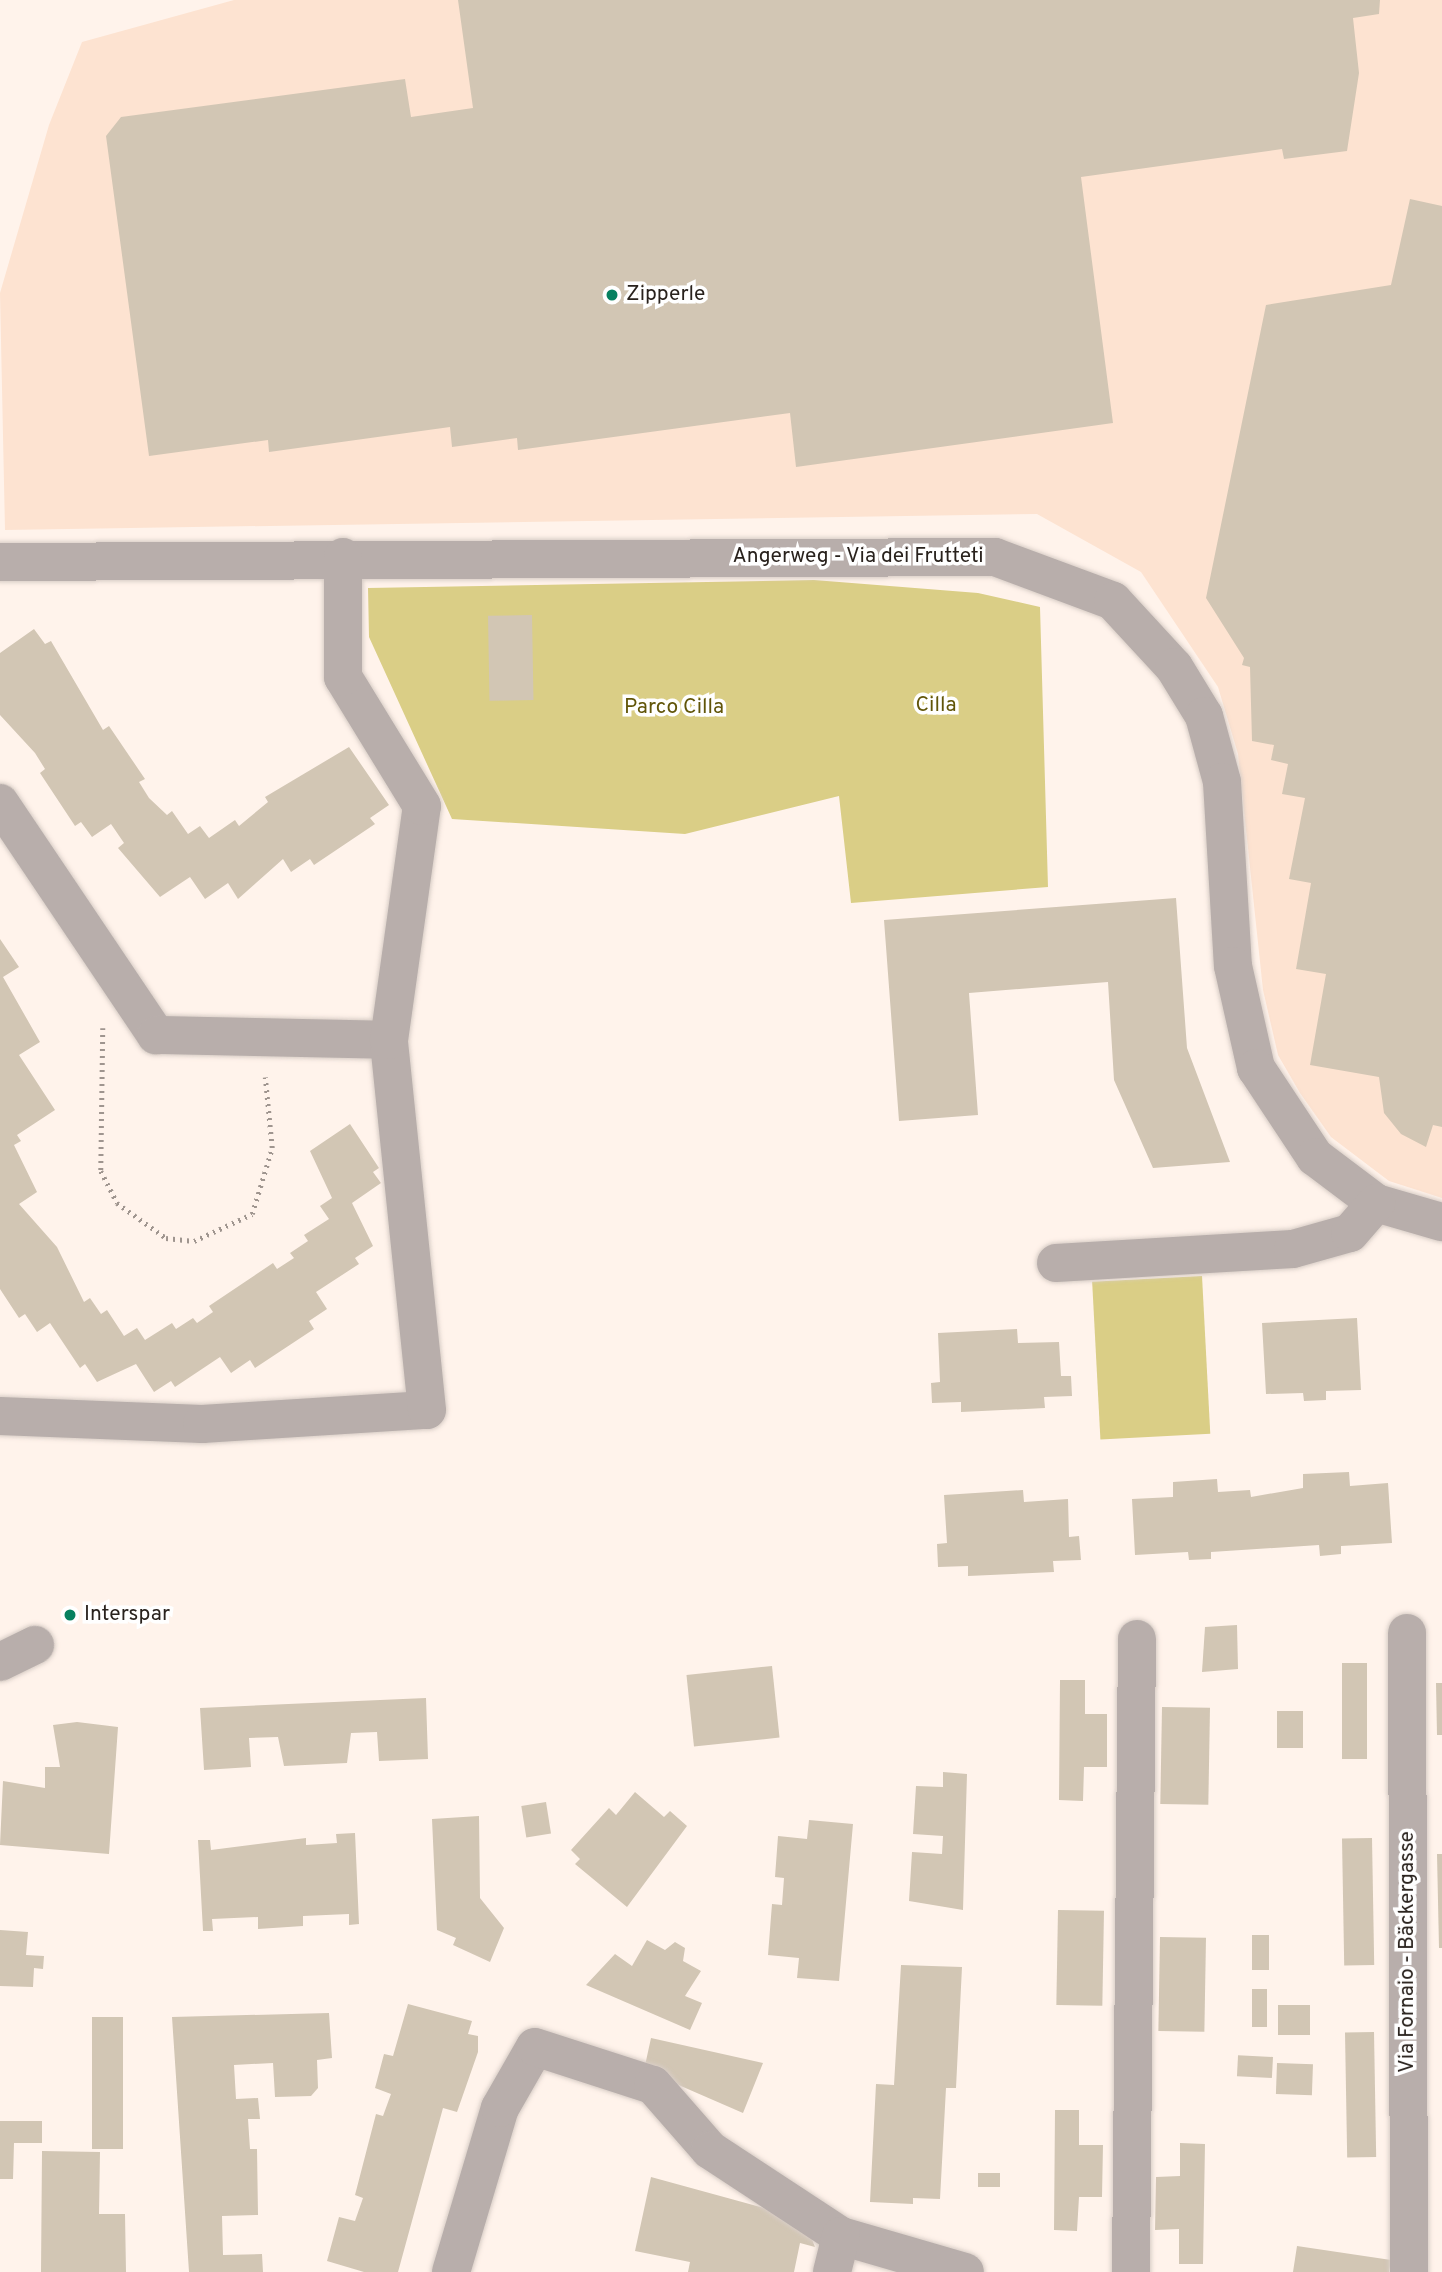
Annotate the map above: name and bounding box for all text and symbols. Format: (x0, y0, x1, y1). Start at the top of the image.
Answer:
place label: Zipperle (626, 282, 705, 308)
marker: Zipperle (604, 287, 620, 303)
street label: Angerweg - Via dei Frutteti (732, 544, 984, 570)
park label: Cilla (916, 693, 956, 719)
park label: Parco Cilla (624, 695, 724, 721)
place label: Interspar (84, 1602, 170, 1628)
marker: Interspar (62, 1607, 78, 1623)
street label: Via Fornaio - Bäckergasse (1395, 1831, 1421, 2073)

